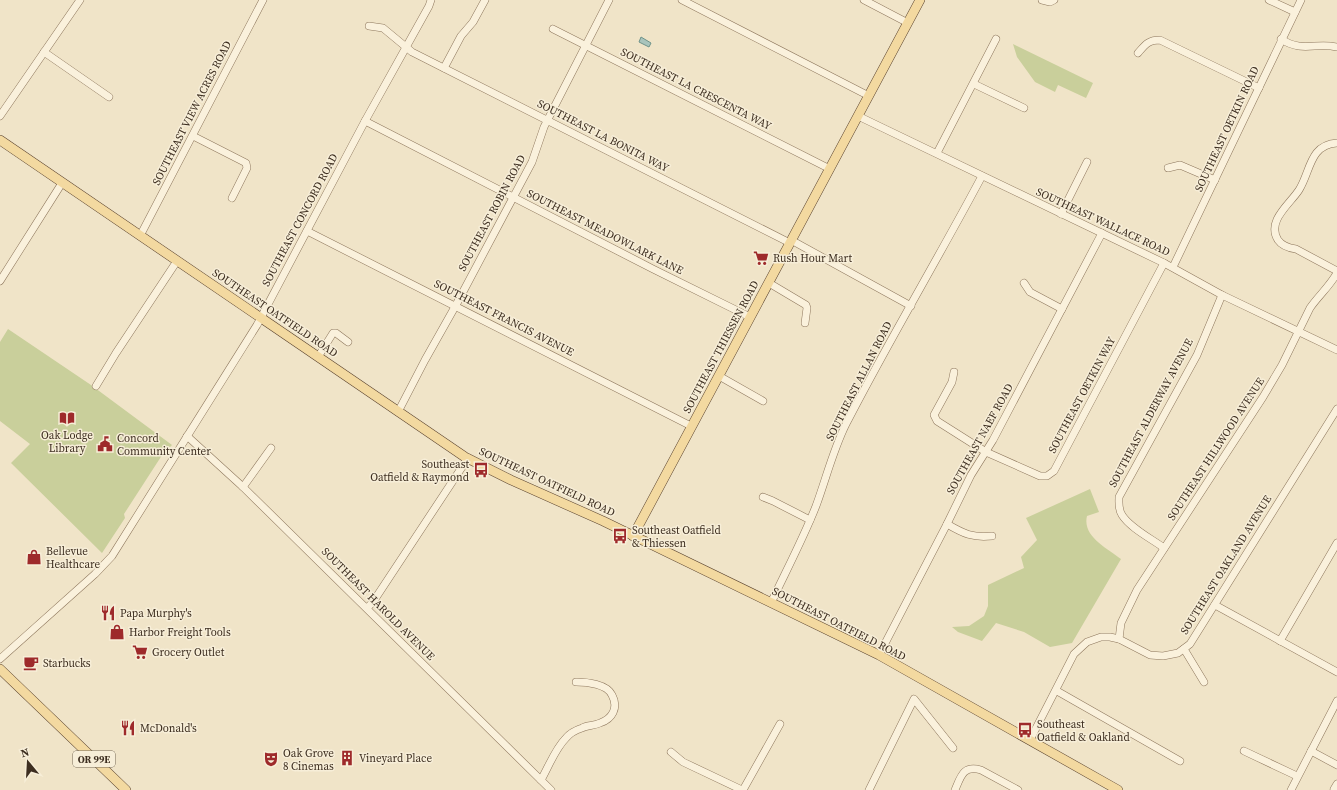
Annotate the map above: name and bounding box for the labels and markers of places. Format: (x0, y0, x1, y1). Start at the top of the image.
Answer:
supermarket icon: Rush Hour Mart (752, 249, 770, 267)
place label: Rush Hour Mart (773, 251, 852, 266)
library icon: Oak Lodge Library (58, 409, 76, 427)
place label: Oak Lodge Library (41, 428, 93, 456)
place label: Concord Community Center (117, 431, 211, 459)
public building icon: Concord Community Center (96, 435, 114, 453)
place label: Southeast Oatfield & Raymond (370, 457, 470, 485)
bus stop icon: Southeast Oatfield & Raymond (472, 461, 490, 479)
place label: Southeast Oatfield & Thiessen (632, 523, 722, 551)
bus stop icon: Southeast Oatfield & Thiessen (611, 527, 629, 545)
place label: Bellevue Healthcare (46, 544, 100, 572)
shop icon: Bellevue Healthcare (25, 548, 43, 566)
restaurant icon: Papa Murphy's (99, 604, 117, 622)
place label: Papa Murphy's (120, 606, 192, 621)
shop icon: Harbor Freight Tools (108, 623, 126, 641)
place label: Harbor Freight Tools (129, 625, 231, 640)
supermarket icon: Grocery Outlet (131, 643, 149, 661)
place label: Grocery Outlet (152, 645, 225, 660)
cafe icon: Starbucks (22, 654, 40, 672)
place label: Starbucks (43, 656, 91, 671)
place label: Southeast Oatfield & Oakland (1037, 717, 1130, 745)
restaurant icon: McDonald's (119, 719, 137, 737)
place label: McDonald's (140, 721, 197, 736)
bus stop icon: Southeast Oatfield & Oakland (1016, 721, 1034, 739)
place label: Oak Grove 8 Cinemas (283, 746, 334, 774)
building icon: Vineyard Place (338, 749, 356, 767)
theatre icon: Oak Grove 8 Cinemas (262, 750, 280, 768)
place label: Vineyard Place (359, 751, 432, 766)

